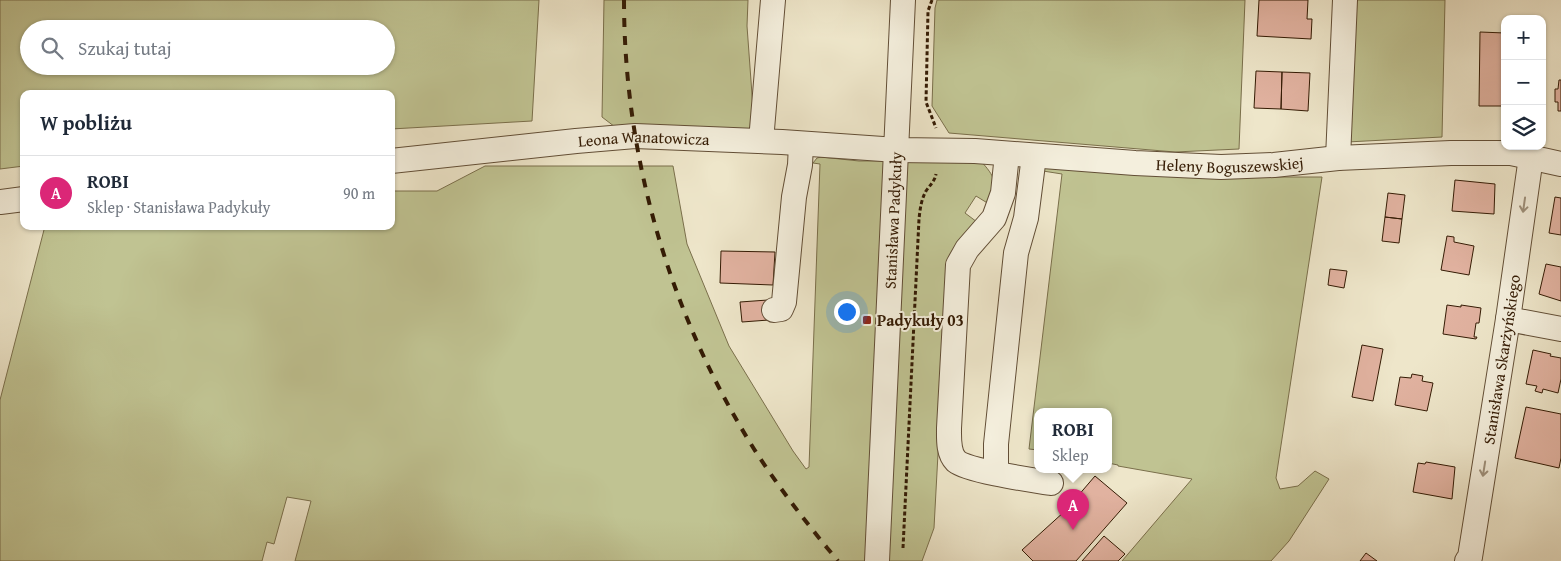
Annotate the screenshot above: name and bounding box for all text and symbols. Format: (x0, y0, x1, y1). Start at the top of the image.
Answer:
map controls (1501, 15, 1546, 150)
button: + (1501, 15, 1546, 60)
search box (20, 20, 395, 75)
icon: search (38, 34, 66, 62)
text: Szukaj tutaj (78, 34, 172, 62)
button: − (1501, 60, 1546, 105)
button: layers (1501, 105, 1546, 150)
text: W pobliżu (40, 107, 132, 138)
street label: Leona Wanatowicza (577, 124, 710, 153)
street label: Heleny Boguszewskiej (1156, 150, 1305, 179)
street label: Stanisława Padykuły (878, 151, 908, 289)
text: ROBI (87, 167, 129, 195)
text: A (51, 181, 61, 205)
text: 90 m (343, 181, 375, 205)
text: Sklep · Stanisława Padykuły (87, 195, 270, 219)
one-way arrow (1519, 197, 1529, 213)
street label: Stanisława Skarżyńskiego (1476, 273, 1526, 446)
your location (834, 299, 860, 325)
place label: Padykuły 03 (877, 308, 964, 332)
marker: Padykuły 03 (861, 314, 873, 326)
popup (1034, 408, 1112, 473)
text: ROBI (1052, 415, 1094, 443)
text: Sklep (1052, 443, 1089, 467)
one-way arrow (1479, 461, 1489, 477)
pin: A (1057, 489, 1089, 530)

